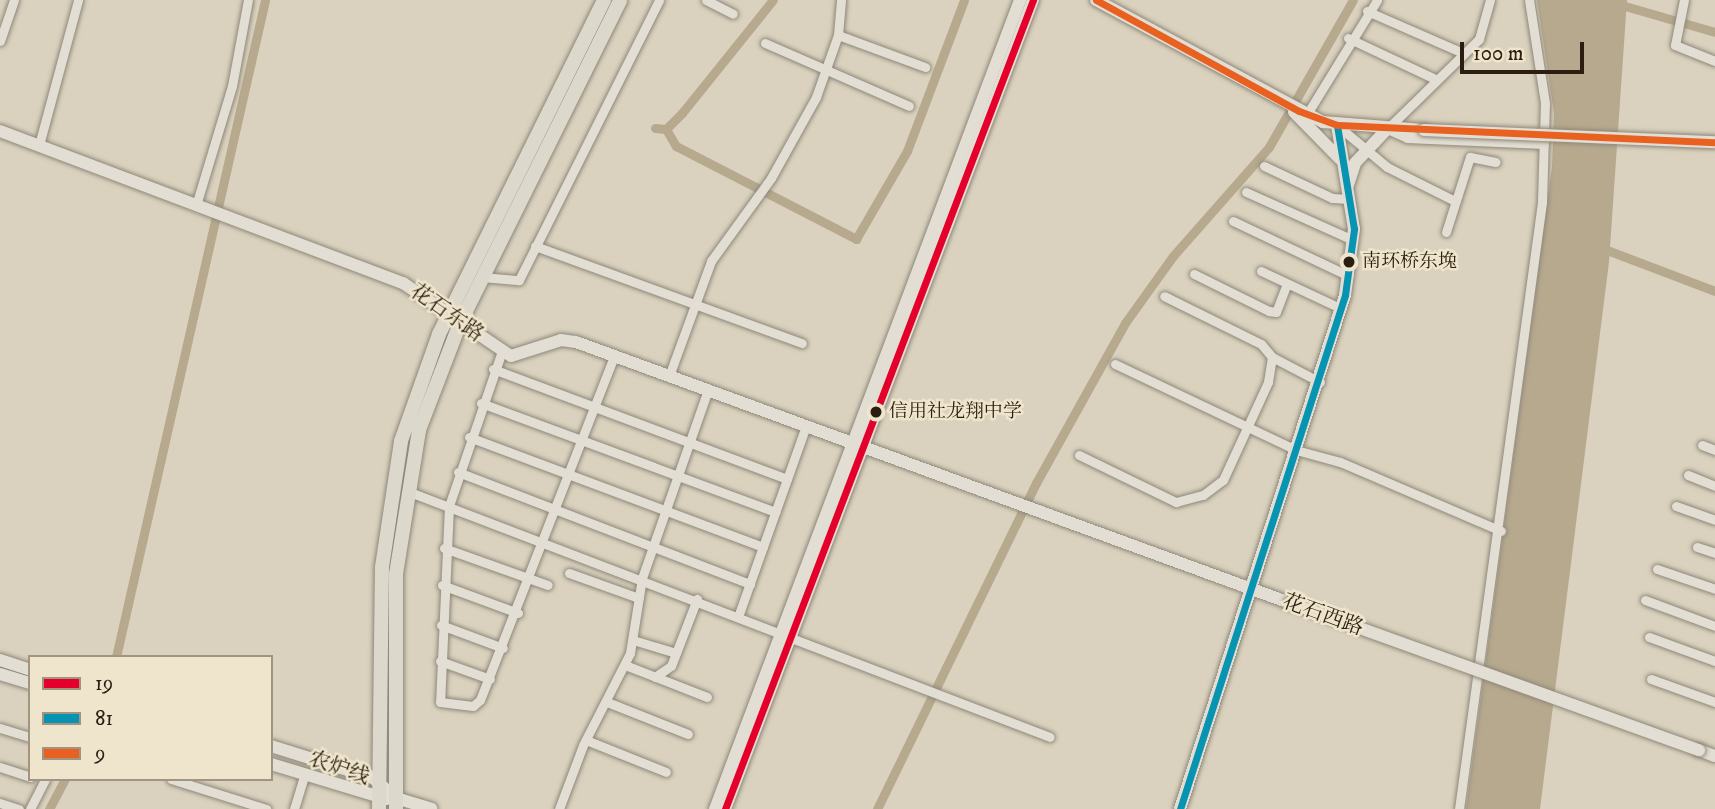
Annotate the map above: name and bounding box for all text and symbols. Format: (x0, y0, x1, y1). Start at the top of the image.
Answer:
scale bar (1463, 28, 1587, 72)
text: 100 m (1473, 41, 1524, 67)
place label: 南环桥东堍 (1362, 251, 1457, 273)
marker: 南环桥东堍 (1342, 255, 1356, 269)
street label: 花石东路 (405, 279, 489, 347)
place label: 信用社龙翔中学 (889, 401, 1022, 423)
marker: 信用社龙翔中学 (869, 405, 883, 419)
street label: 花石西路 (1279, 589, 1367, 641)
legend (28, 655, 273, 781)
text: 19 (95, 671, 113, 697)
text: 81 (95, 706, 113, 732)
text: 9 (95, 741, 105, 767)
street label: 农炉线 (305, 746, 373, 790)

